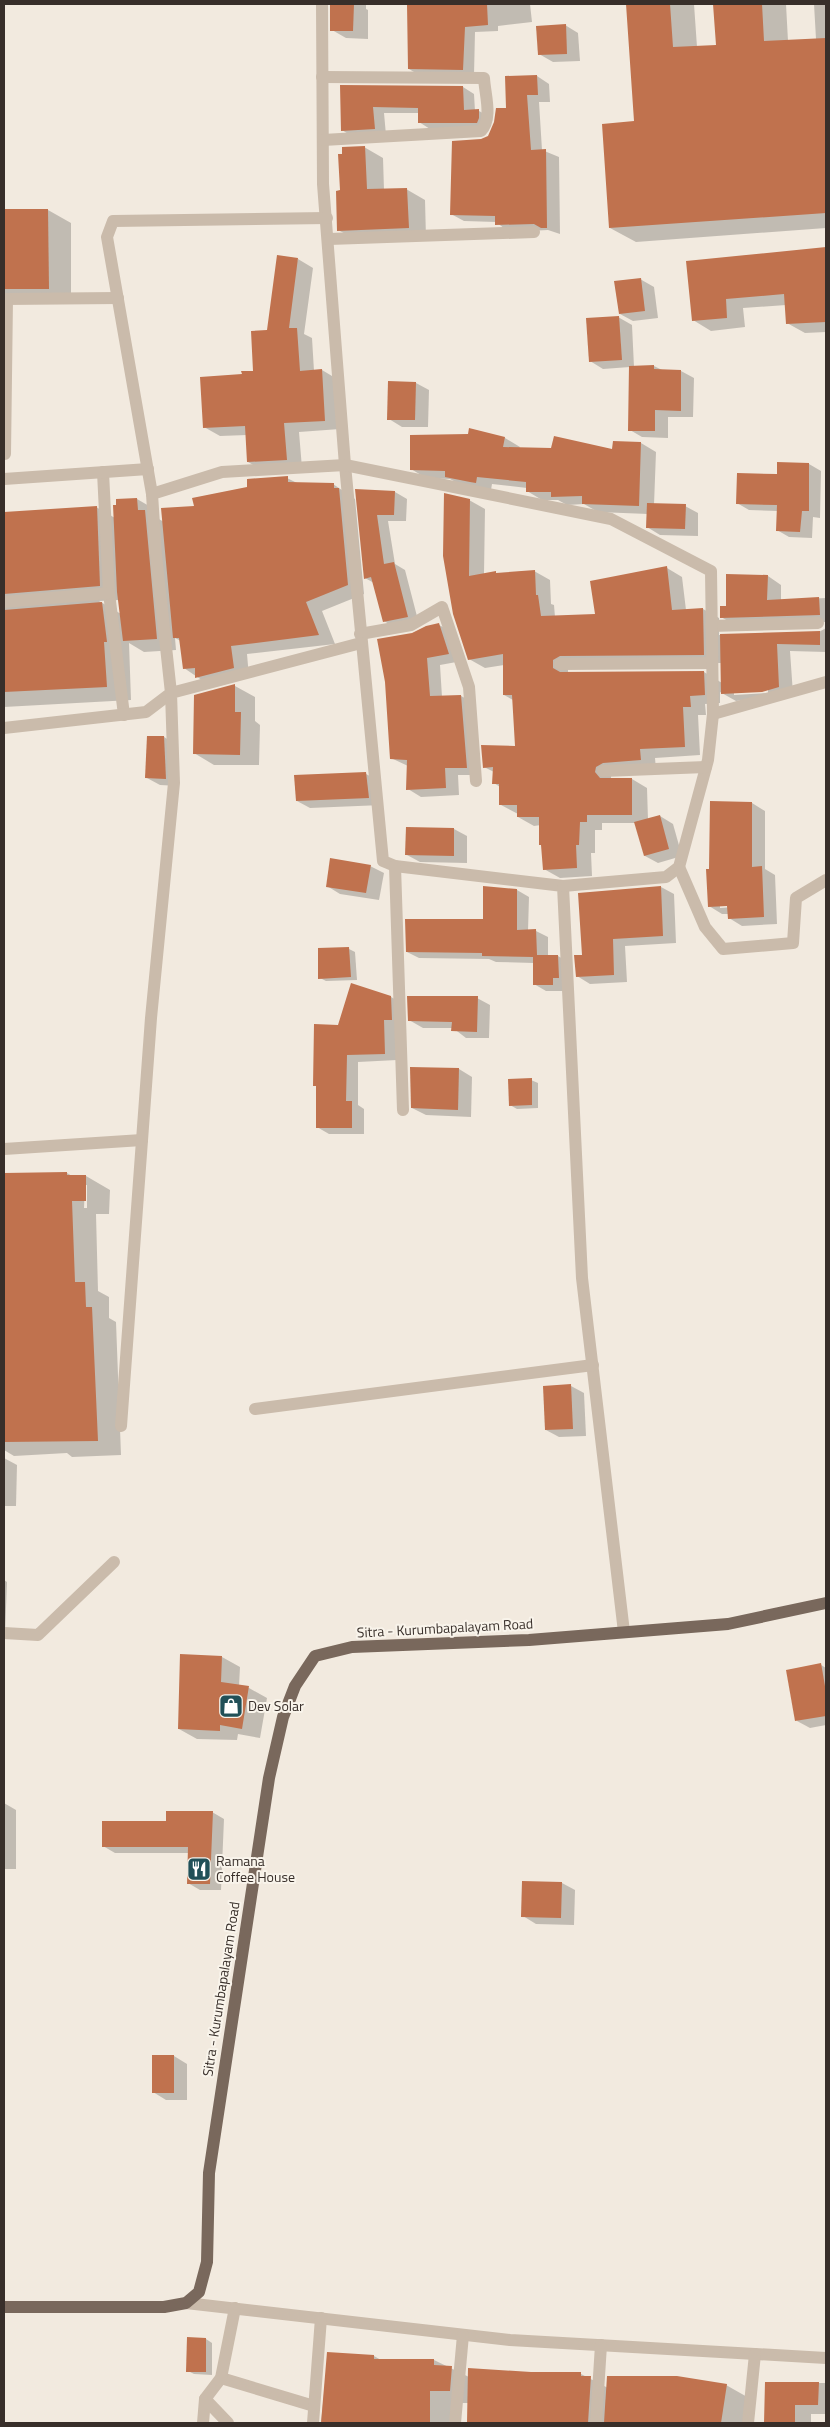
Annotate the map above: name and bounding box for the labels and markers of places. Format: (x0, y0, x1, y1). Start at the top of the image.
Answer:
shop icon: Dev Solar (218, 1693, 244, 1719)
place label: Dev Solar (248, 1695, 304, 1716)
place label: Ramana Coffee House (216, 1850, 295, 1887)
restaurant icon: Ramana Coffee House (186, 1856, 212, 1882)

